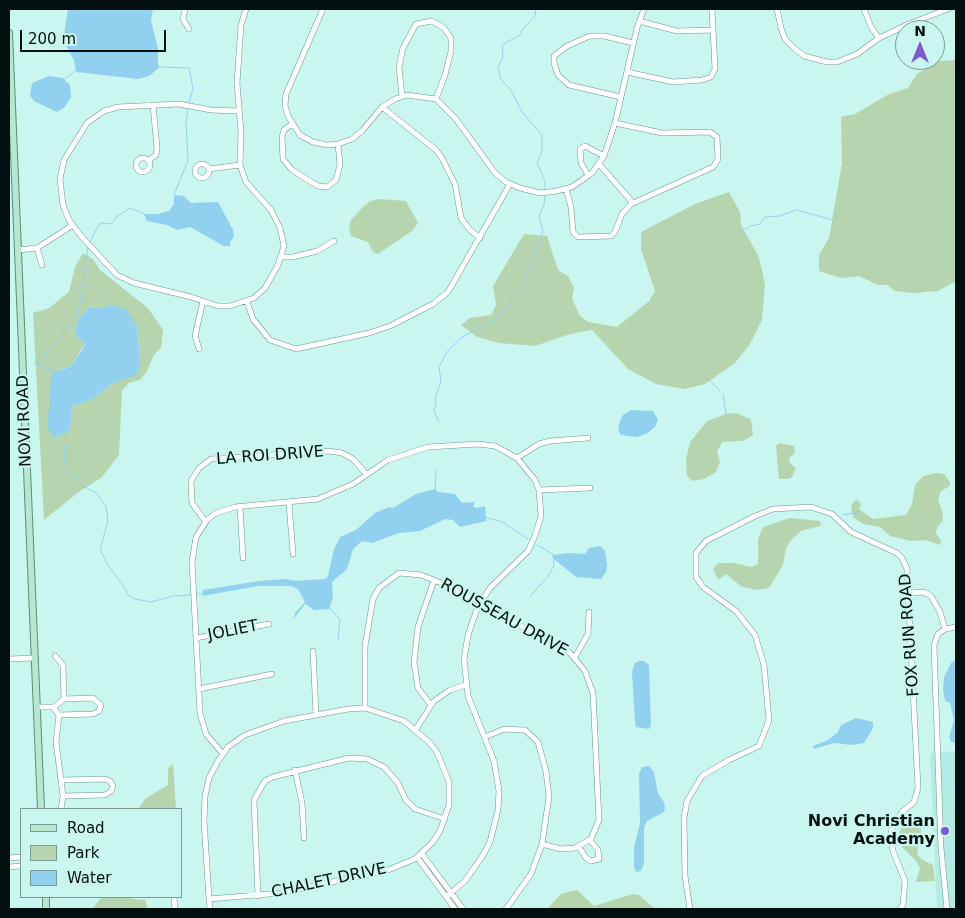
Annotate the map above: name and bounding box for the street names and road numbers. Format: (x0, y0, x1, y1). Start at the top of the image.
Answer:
street label: NOVI ROAD (14, 375, 36, 467)
street label: LA ROI DRIVE (215, 443, 325, 469)
street label: FOX RUN ROAD (896, 573, 924, 697)
street label: ROUSSEAU DRIVE (437, 575, 571, 661)
street label: JOLIET (206, 617, 260, 645)
street label: CHALET DRIVE (270, 859, 388, 903)

